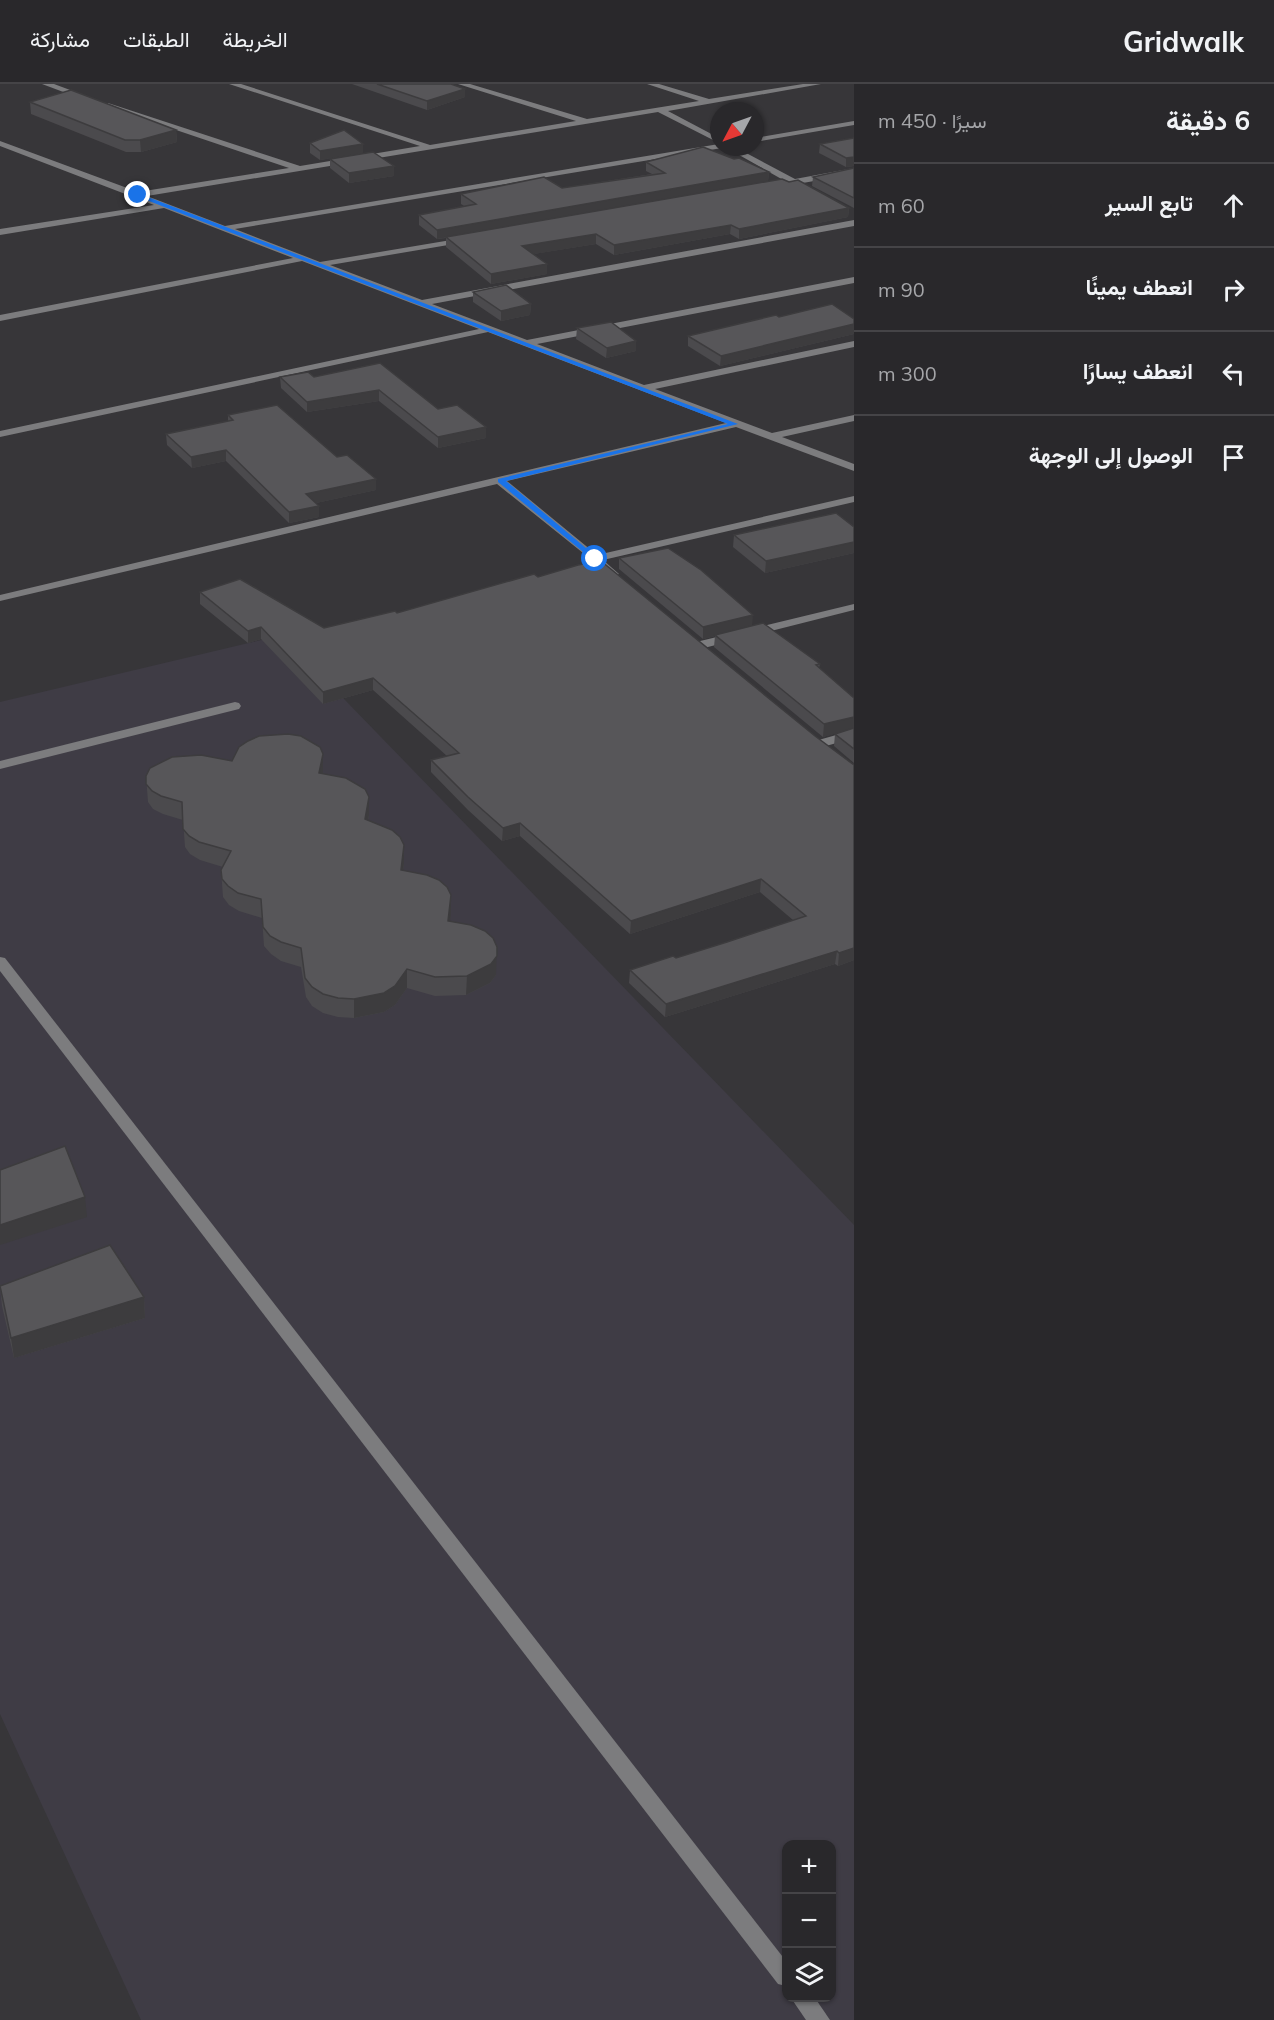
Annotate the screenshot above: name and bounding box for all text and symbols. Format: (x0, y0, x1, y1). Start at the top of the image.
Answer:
text: Gridwalk (1123, 24, 1244, 59)
text: مشاركة (30, 26, 90, 52)
text: الطبقات (123, 26, 190, 52)
text: الخريطة (223, 26, 288, 52)
north arrow (710, 102, 764, 156)
text: 6 دقيقة (1166, 104, 1250, 137)
text: سيرًا · 450 m (878, 108, 987, 133)
route end (124, 181, 150, 207)
text: تابع السير (1105, 189, 1193, 217)
icon: ahead (1217, 189, 1250, 222)
text: 60 m (878, 193, 925, 218)
text: انعطف يمينًا (1086, 273, 1193, 301)
icon: right (1217, 273, 1250, 306)
text: 90 m (878, 277, 925, 302)
text: انعطف يسارًا (1083, 357, 1193, 385)
icon: left (1217, 357, 1250, 390)
text: 300 m (878, 361, 937, 386)
text: الوصول إلى الوجهة (1029, 441, 1193, 469)
icon: arrive (1217, 441, 1250, 474)
route start (581, 545, 607, 571)
map controls (782, 1840, 836, 2002)
button: + (782, 1840, 836, 1894)
button: − (782, 1894, 836, 1948)
button: layers (782, 1948, 836, 2002)

